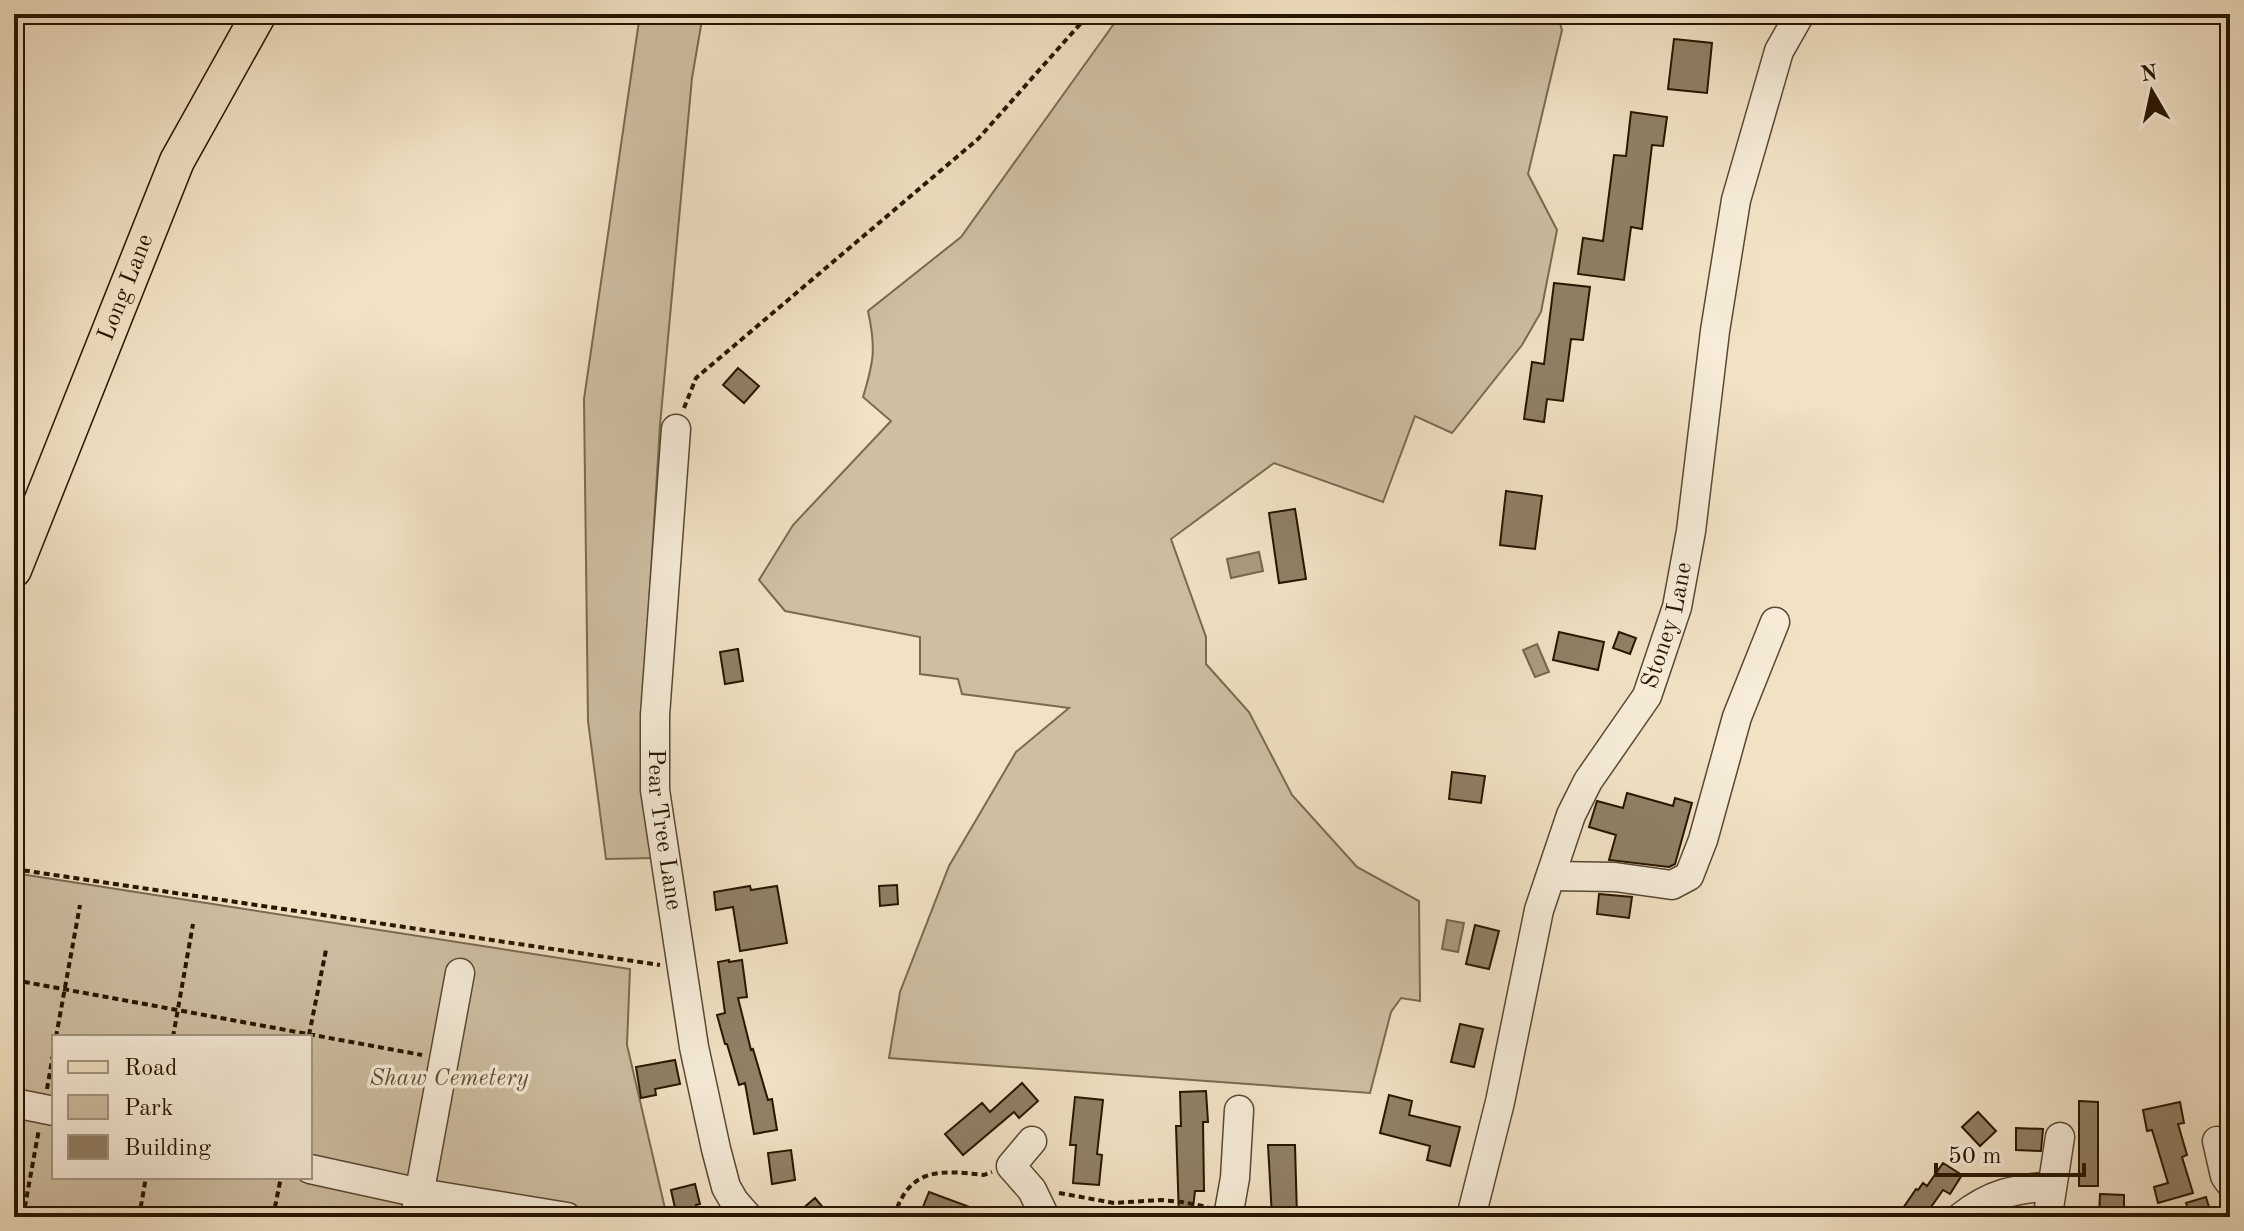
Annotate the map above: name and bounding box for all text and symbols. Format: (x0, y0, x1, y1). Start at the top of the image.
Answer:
north arrow (2112, 52, 2192, 132)
text: N (2139, 62, 2159, 86)
street label: Long Lane (95, 231, 159, 344)
street label: Stoney Lane (1638, 560, 1697, 692)
street label: Pear Tree Lane (643, 749, 685, 912)
legend (52, 1035, 312, 1179)
text: Road (124, 1057, 177, 1081)
park label: Shaw Cemetery (369, 1067, 529, 1091)
text: Park (124, 1097, 173, 1121)
scale bar (1936, 1127, 2084, 1177)
text: Building (124, 1137, 211, 1161)
text: 50 m (1948, 1145, 2002, 1169)

